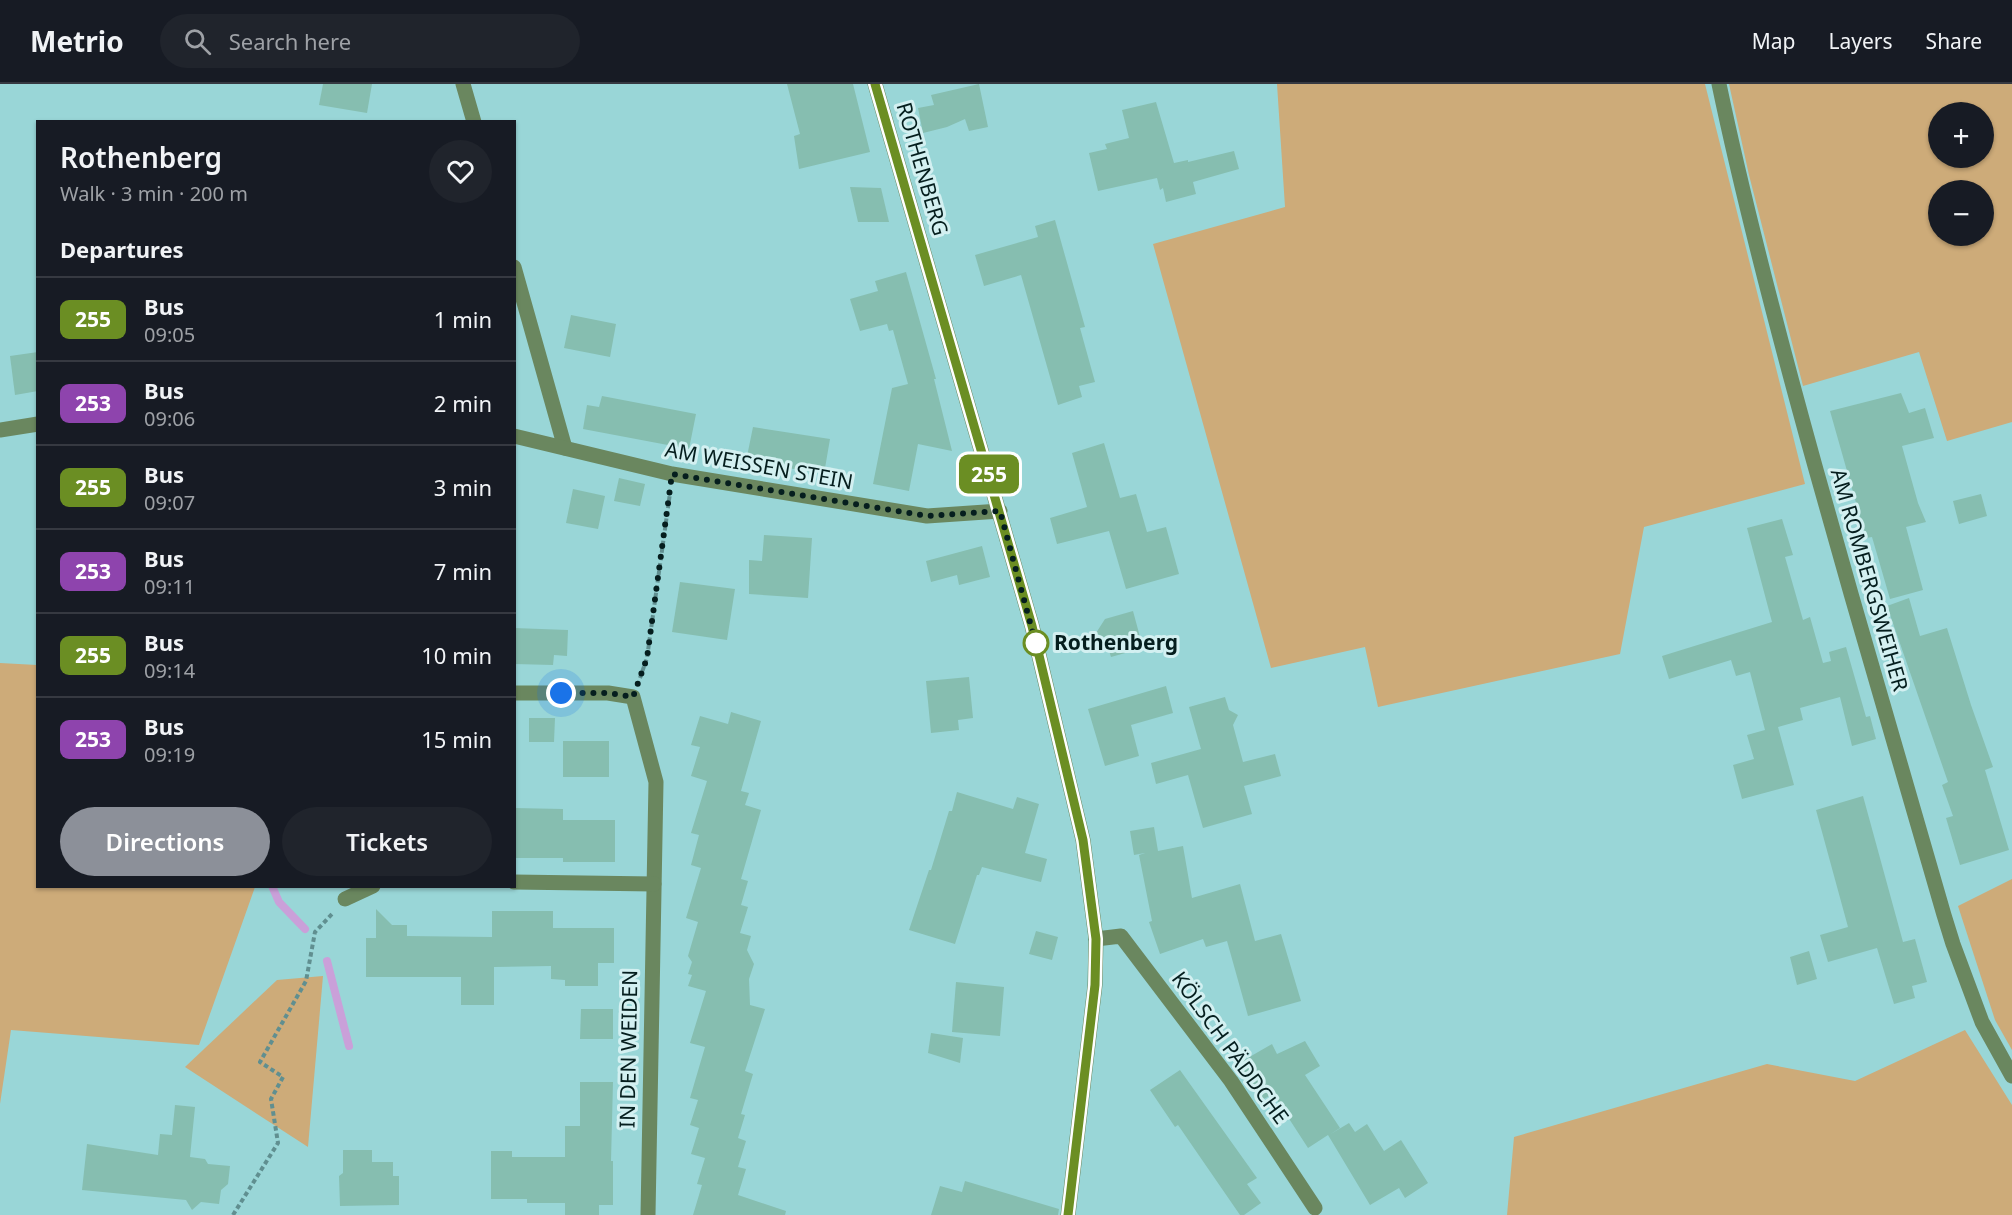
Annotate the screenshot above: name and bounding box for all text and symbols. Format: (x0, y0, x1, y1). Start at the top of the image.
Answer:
search box (160, 14, 580, 68)
text: Metrio (30, 22, 124, 60)
icon: search (181, 25, 214, 58)
text: Search here (229, 26, 351, 56)
text: Map (1752, 27, 1796, 55)
text: Layers (1829, 27, 1893, 55)
text: Share (1926, 27, 1982, 55)
street label: ROTHENBERG (891, 99, 955, 239)
map controls (1928, 102, 1994, 246)
button: + (1928, 102, 1994, 168)
text: Rothenberg (60, 138, 222, 176)
button: heart (429, 140, 492, 203)
text: Walk · 3 min · 200 m (60, 180, 248, 207)
button: − (1928, 180, 1994, 246)
text: Departures (60, 234, 184, 264)
text: Bus (144, 291, 184, 321)
text: 1 min (434, 304, 492, 334)
text: 255 (75, 305, 111, 333)
text: 09:05 (144, 321, 195, 348)
text: Bus (144, 375, 184, 405)
text: 2 min (434, 388, 492, 418)
text: 253 (75, 389, 111, 417)
text: 09:06 (144, 405, 195, 432)
street label: AM WEISSEN STEIN (663, 435, 855, 495)
line badge: 255 (954, 454, 1024, 494)
text: Bus (144, 459, 184, 489)
text: 255 (971, 460, 1007, 488)
street label: AM ROMBERGSWEIHER (1825, 465, 1915, 694)
text: 3 min (434, 472, 492, 502)
text: 255 (75, 473, 111, 501)
text: 09:07 (144, 489, 195, 516)
text: Bus (144, 543, 184, 573)
text: 7 min (434, 556, 492, 586)
text: 253 (75, 557, 111, 585)
text: 09:11 (144, 573, 195, 600)
text: Bus (144, 627, 184, 657)
place label: Rothenberg (1054, 628, 1178, 656)
marker: Rothenberg (1023, 630, 1049, 656)
text: 10 min (421, 640, 492, 670)
text: 255 (75, 641, 111, 669)
text: 09:14 (144, 657, 195, 684)
your location (546, 678, 576, 708)
text: Bus (144, 711, 184, 741)
text: 15 min (421, 724, 492, 754)
text: 253 (75, 725, 111, 753)
text: 09:19 (144, 741, 195, 768)
button: Directions (60, 807, 270, 876)
button: Tickets (282, 807, 492, 876)
street label: KÖLSCH PÄDDCHE (1166, 966, 1296, 1129)
street label: IN DEN WEIDEN (613, 970, 643, 1128)

